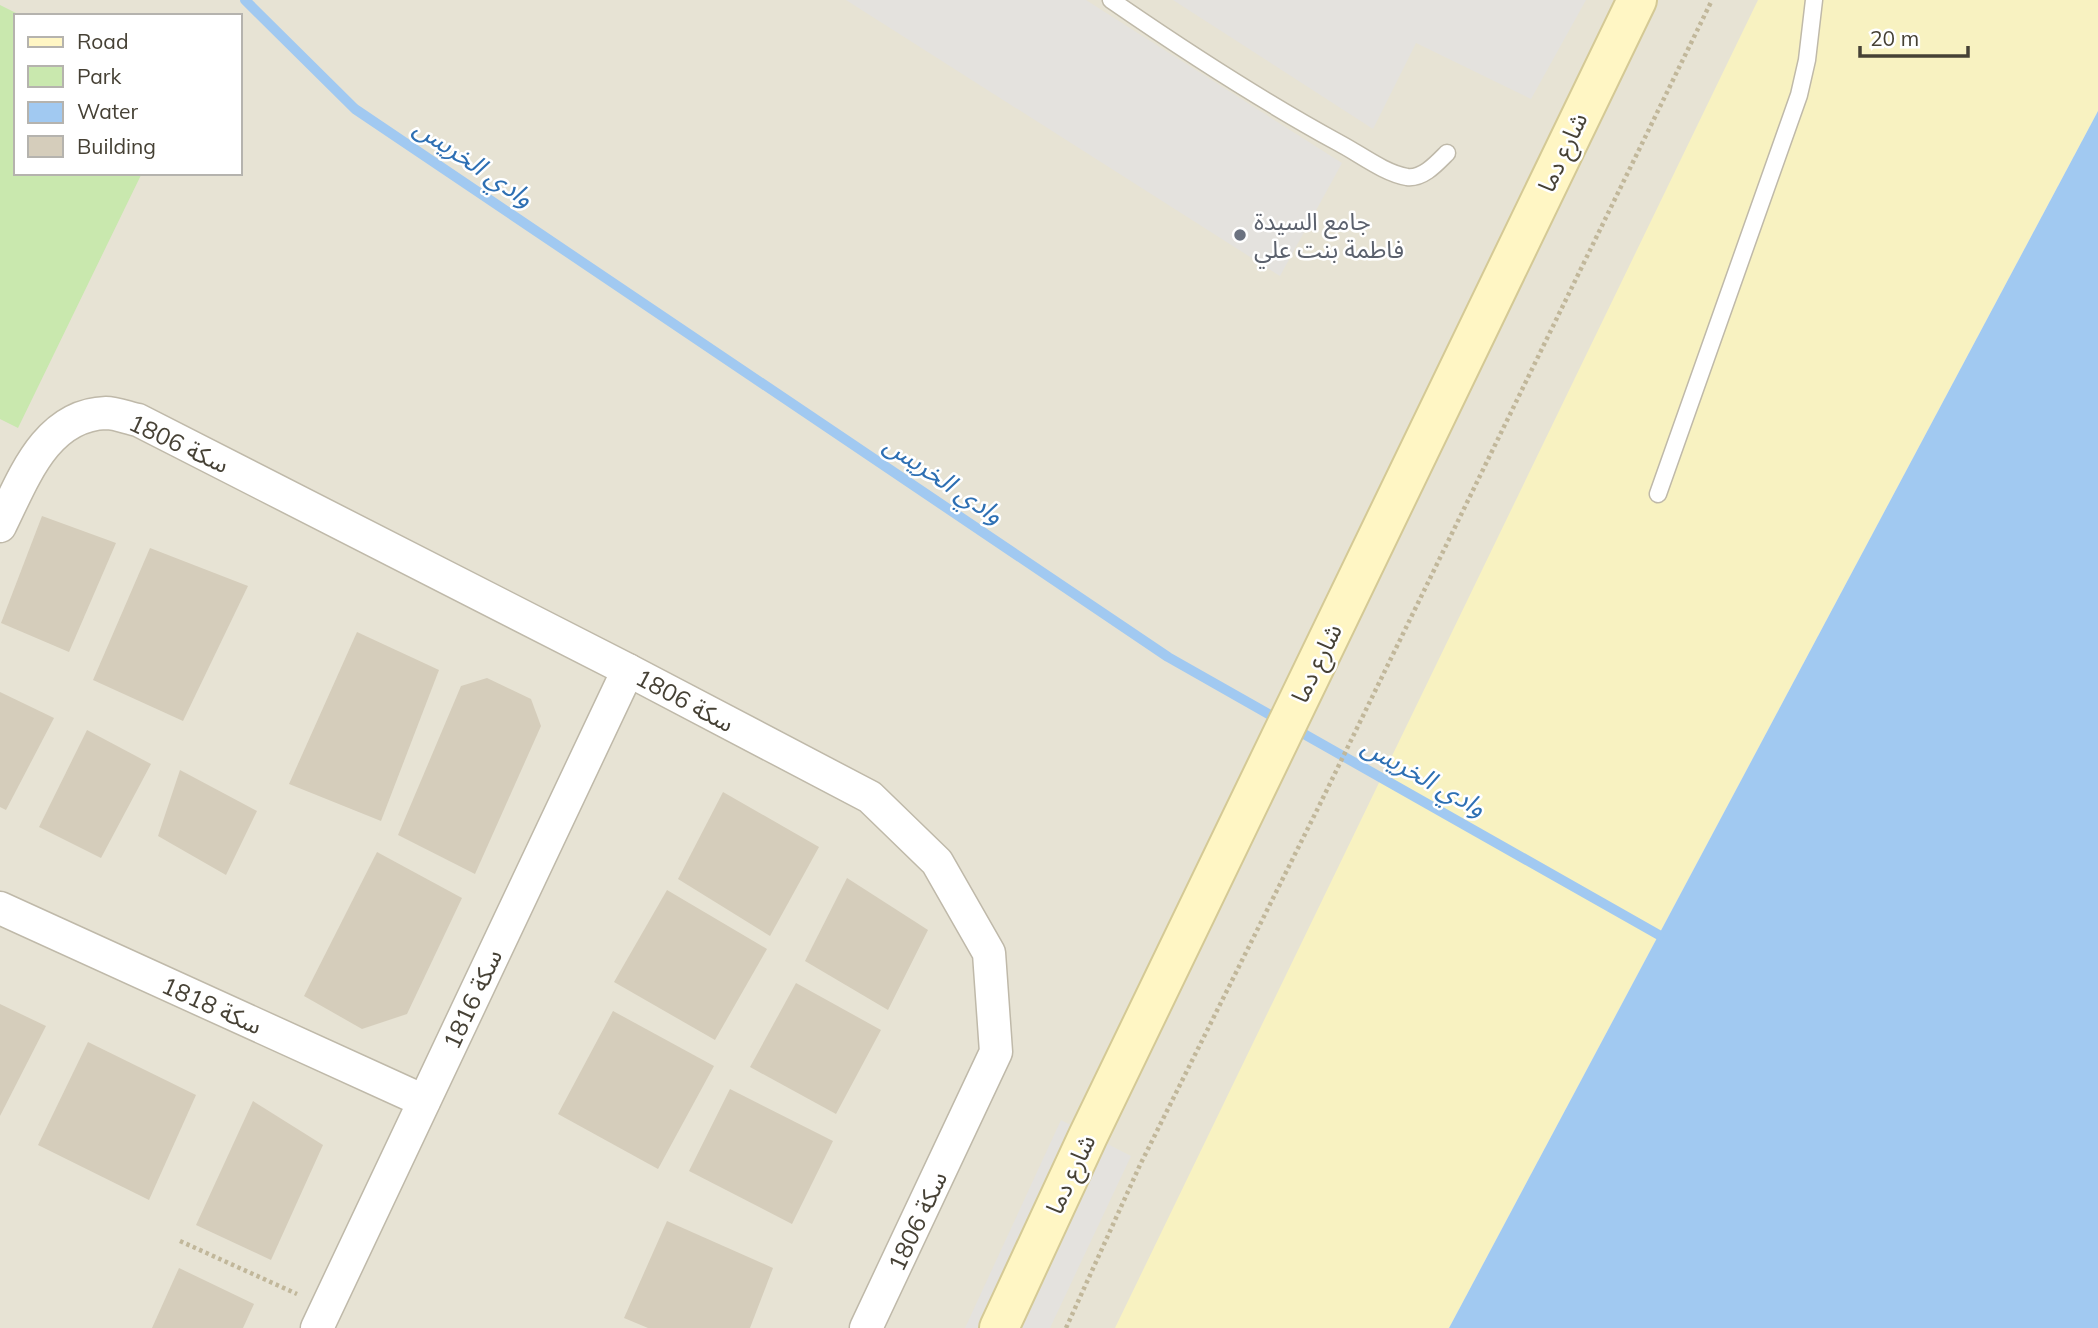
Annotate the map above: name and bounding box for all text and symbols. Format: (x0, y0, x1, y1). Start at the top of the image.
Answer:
legend (14, 14, 242, 175)
scale bar (1860, 14, 1968, 58)
text: 20 m (1870, 25, 1919, 51)
text: Road (77, 28, 128, 54)
text: Park (77, 63, 121, 89)
text: Water (77, 98, 138, 124)
street label: شارع دما (1531, 108, 1596, 198)
water label: وادي الخريس (406, 110, 540, 217)
text: Building (77, 133, 156, 159)
place label: جامع السيدة فاطمة بنت علي (1254, 206, 1404, 269)
marker: جامع السيدة فاطمة بنت علي (1232, 227, 1248, 243)
street label: سكة 1806 (124, 407, 234, 479)
water label: وادي الخريس (876, 427, 1010, 534)
street label: شارع دما (1284, 619, 1351, 709)
street label: سكة 1806 (631, 662, 739, 738)
water label: وادي الخريس (1354, 728, 1492, 827)
street label: سكة 1816 (436, 944, 508, 1054)
street label: سكة 1818 (157, 970, 267, 1040)
street label: شارع دما (1039, 1130, 1104, 1220)
street label: سكة 1806 (881, 1166, 953, 1276)

